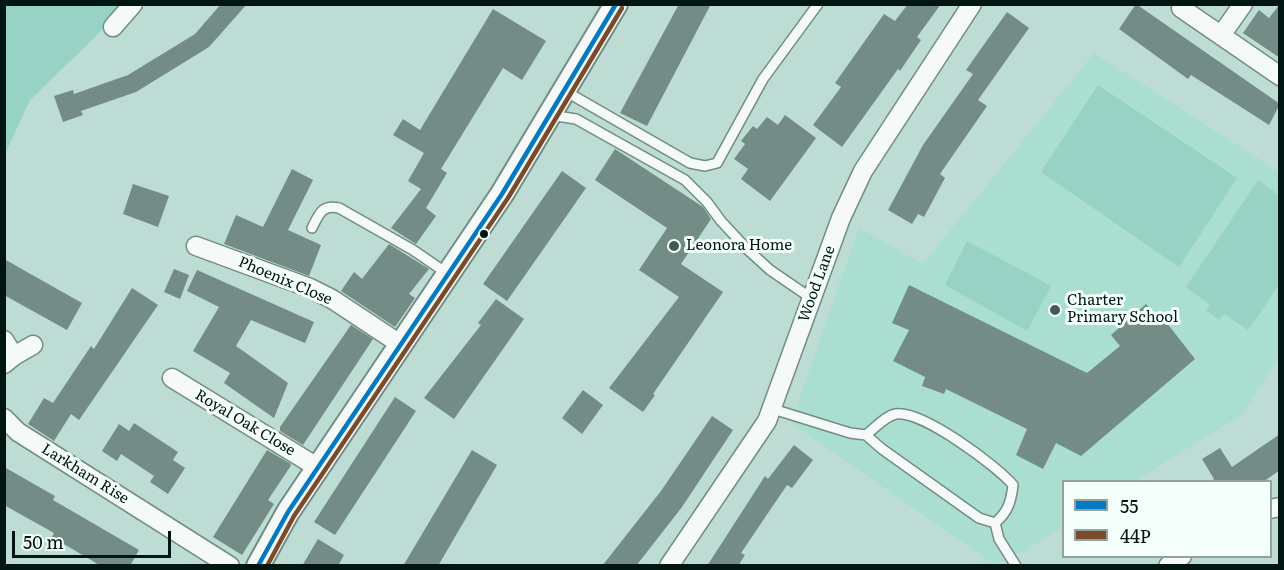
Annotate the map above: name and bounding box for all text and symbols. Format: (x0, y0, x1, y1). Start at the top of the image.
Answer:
unlabelled marker (478, 228, 490, 240)
place label: Leonora Home (686, 237, 792, 255)
marker: Leonora Home (667, 239, 681, 253)
street label: Wood Lane (795, 243, 839, 325)
street label: Phoenix Close (235, 253, 335, 309)
place label: Charter Primary School (1067, 292, 1178, 327)
marker: Charter Primary School (1048, 303, 1062, 317)
street label: Royal Oak Close (192, 386, 298, 460)
street label: Larkham Rise (38, 440, 132, 508)
legend (1062, 480, 1272, 558)
text: 55 (1120, 492, 1138, 519)
scale bar (15, 519, 174, 557)
text: 44P (1120, 522, 1151, 549)
text: 50 m (23, 528, 64, 555)

